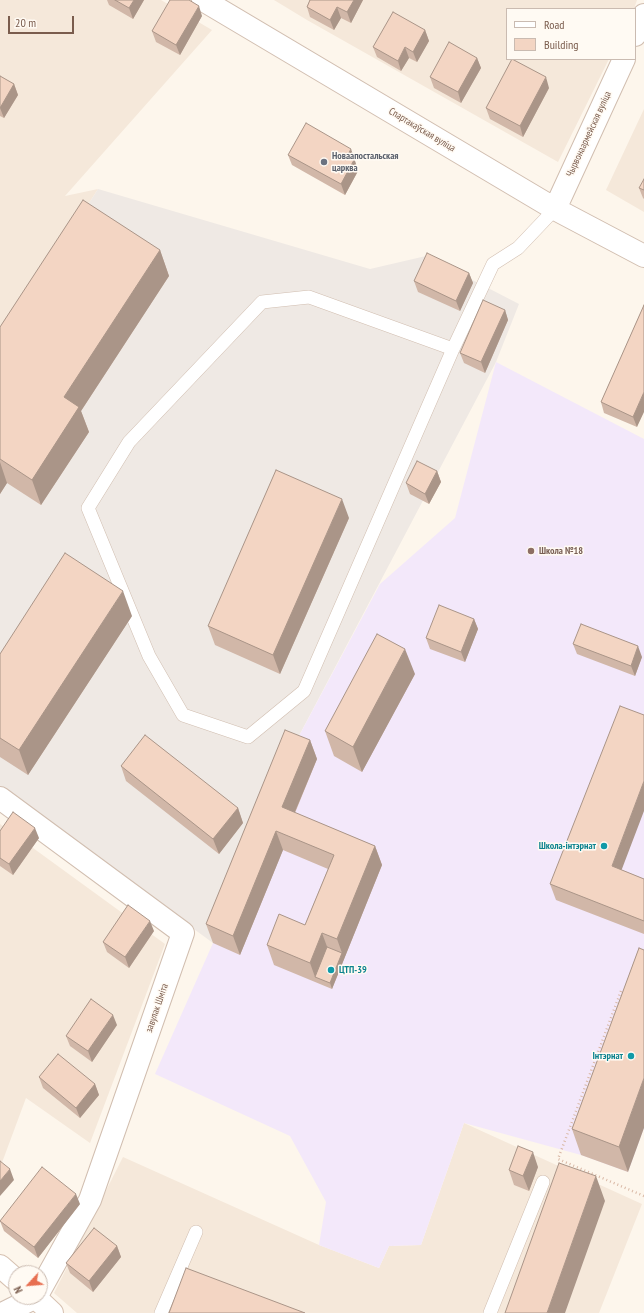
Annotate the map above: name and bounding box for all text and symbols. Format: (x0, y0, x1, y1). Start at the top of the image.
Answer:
scale bar (10, 8, 76, 34)
legend (506, 8, 636, 60)
text: 20 m (15, 15, 36, 30)
text: Road (544, 17, 564, 32)
text: Building (544, 37, 579, 52)
street label: Чырвонаармейская вуліца (564, 89, 614, 179)
street label: Спартакаўская вуліца (386, 105, 458, 155)
place label: Новаапостальская царква (332, 150, 399, 174)
marker: Новаапостальская царква (319, 157, 329, 167)
place label: Школа №18 (539, 545, 583, 557)
marker: Школа №18 (526, 546, 536, 556)
place label: Школа-інтэрнат (539, 840, 596, 852)
marker: Школа-інтэрнат (599, 841, 609, 851)
place label: ЦТП-39 (339, 964, 367, 976)
marker: ЦТП-39 (326, 965, 336, 975)
street label: завулак Шміта (143, 982, 171, 1034)
place label: Інтэрнат (592, 1050, 623, 1062)
marker: Інтэрнат (626, 1051, 636, 1061)
north arrow (8, 1265, 48, 1305)
text: N (11, 1284, 26, 1296)

